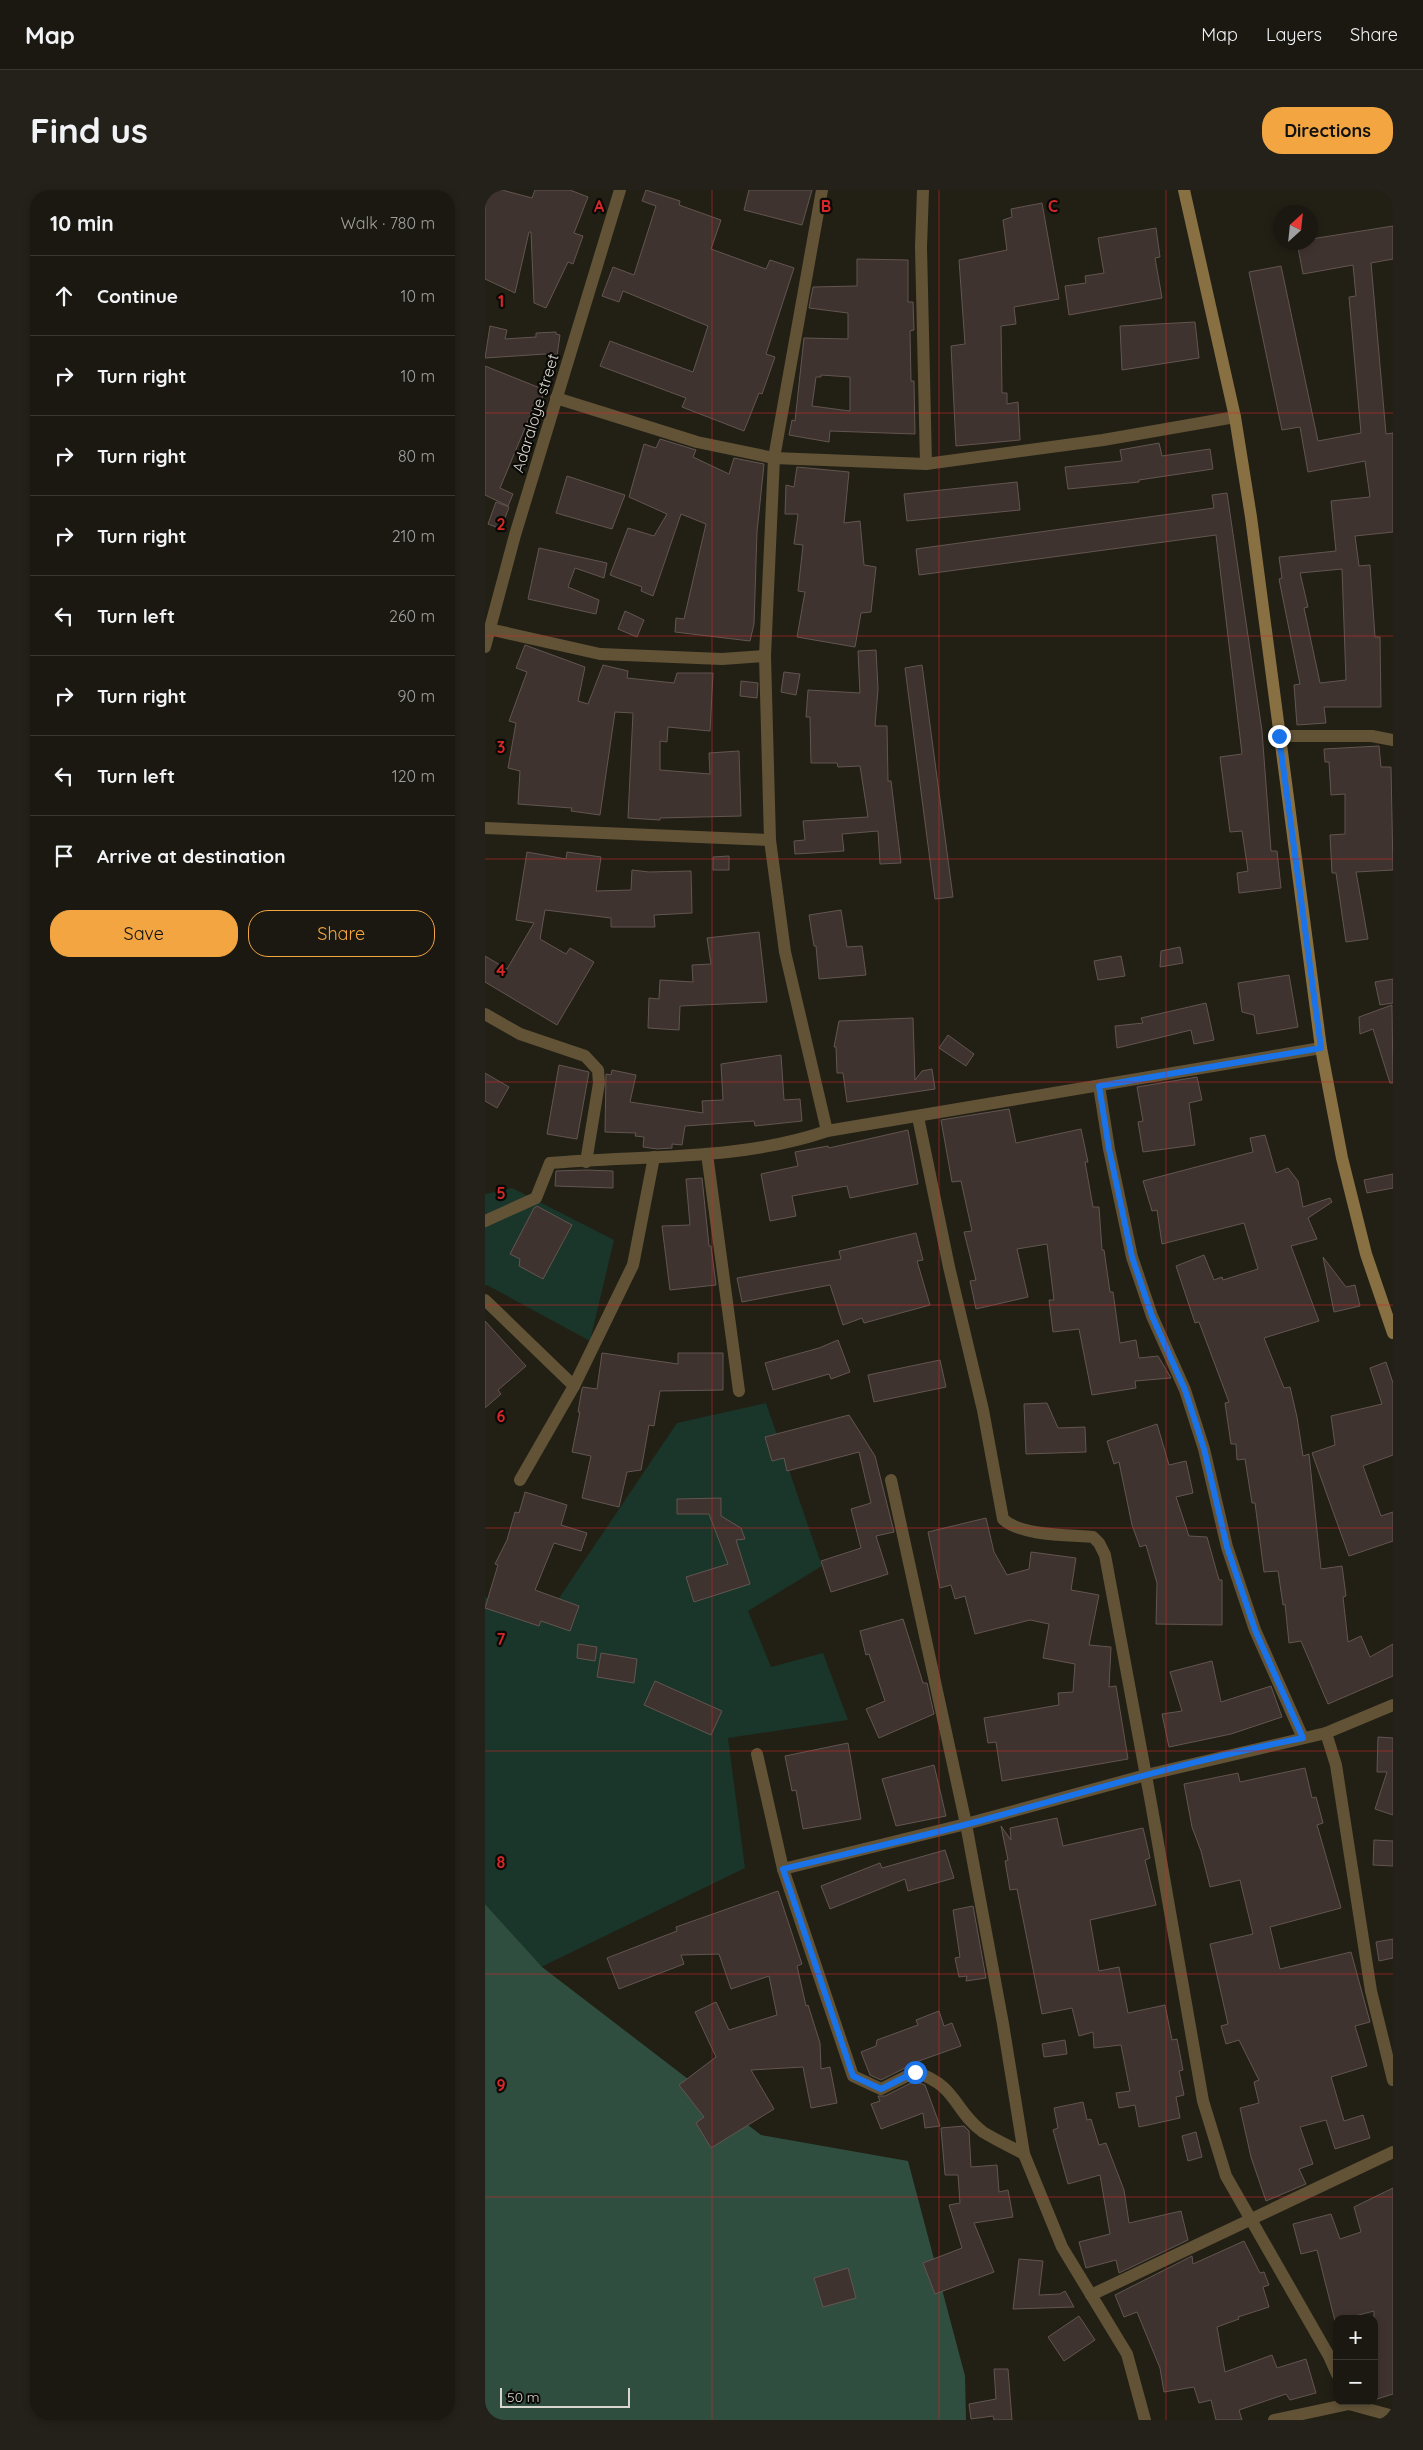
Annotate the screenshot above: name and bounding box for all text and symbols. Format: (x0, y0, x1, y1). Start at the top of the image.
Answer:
text: Map (25, 20, 75, 50)
text: Map (1201, 23, 1238, 46)
text: Layers (1266, 23, 1322, 46)
text: Share (1350, 23, 1398, 46)
button: Directions (1262, 107, 1393, 154)
text: Find us (30, 108, 148, 152)
text: A (594, 196, 605, 216)
text: B (821, 196, 831, 216)
text: C (1048, 196, 1058, 216)
north arrow (1273, 205, 1318, 250)
text: 10 min (50, 210, 114, 236)
text: Walk · 780 m (341, 213, 435, 233)
icon: ahead (50, 282, 78, 310)
text: Continue (97, 284, 178, 308)
text: 10 m (401, 286, 435, 306)
text: 1 (498, 291, 504, 311)
street label: Adaraloye street (507, 351, 563, 475)
icon: right (50, 362, 78, 390)
text: Turn right (97, 364, 186, 388)
text: 10 m (401, 366, 435, 386)
icon: right (50, 442, 78, 470)
text: Turn right (97, 444, 186, 468)
text: 80 m (398, 446, 435, 466)
text: 2 (496, 514, 506, 534)
icon: right (50, 522, 78, 550)
text: Turn right (97, 524, 186, 548)
text: 210 m (392, 526, 435, 546)
icon: left (50, 602, 78, 630)
text: Turn left (97, 604, 175, 628)
text: 260 m (389, 606, 435, 626)
icon: right (50, 682, 78, 710)
text: Turn right (97, 684, 186, 708)
text: 90 m (398, 686, 435, 706)
route end (1268, 725, 1291, 748)
text: 3 (497, 737, 505, 757)
icon: left (50, 762, 78, 790)
text: Turn left (97, 764, 175, 788)
text: 120 m (392, 766, 435, 786)
icon: arrive (50, 842, 78, 870)
text: Arrive at destination (97, 844, 286, 868)
button: Save (50, 910, 238, 957)
button: Share (248, 910, 435, 957)
text: 4 (496, 960, 506, 980)
text: 5 (496, 1183, 506, 1203)
text: 6 (497, 1406, 506, 1426)
text: 7 (497, 1629, 506, 1649)
text: 8 (497, 1852, 506, 1872)
route start (904, 2061, 927, 2084)
text: 9 (496, 2075, 506, 2095)
map controls (1333, 2315, 1378, 2405)
button: + (1333, 2315, 1378, 2360)
button: − (1333, 2360, 1378, 2405)
scale bar (500, 2385, 630, 2408)
text: 50 m (507, 2388, 540, 2406)

